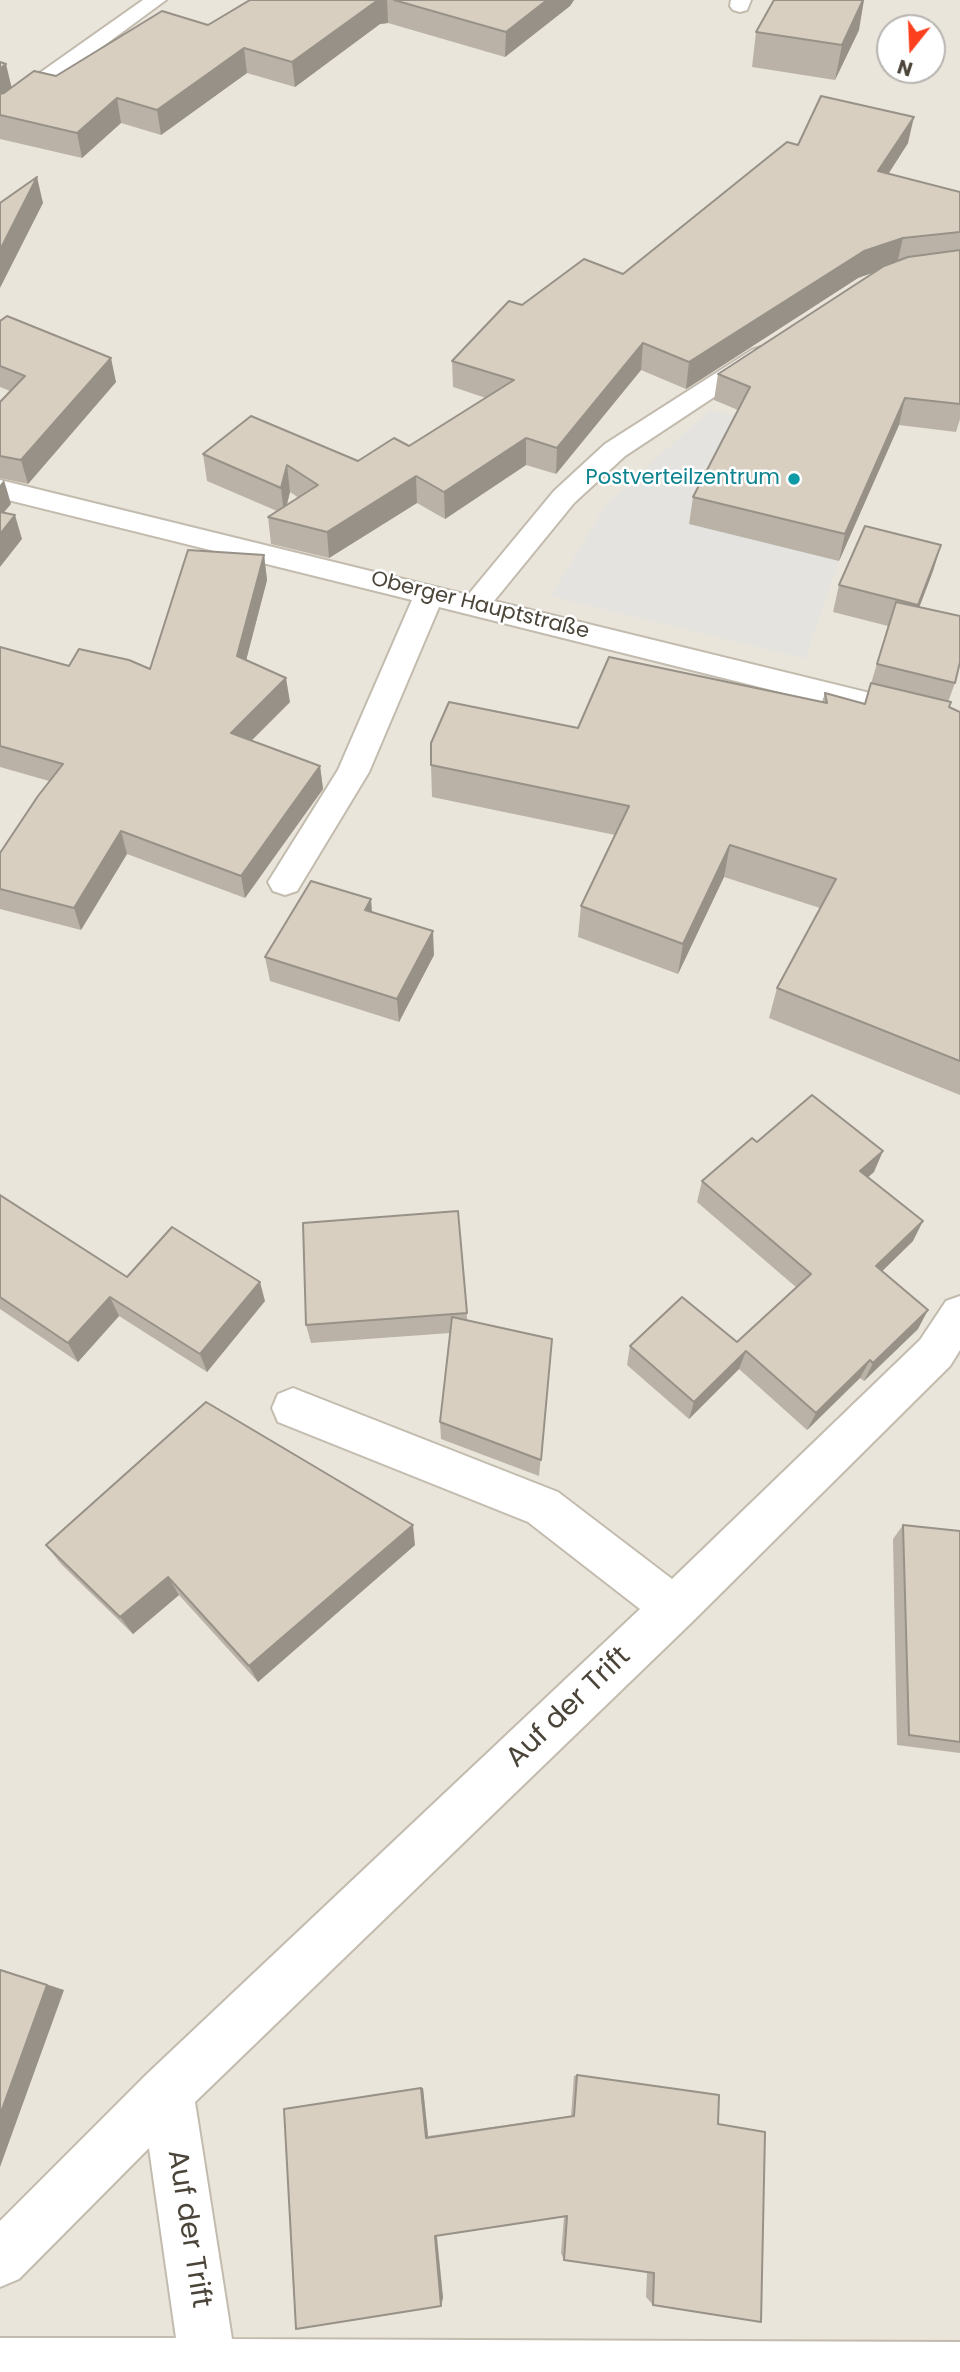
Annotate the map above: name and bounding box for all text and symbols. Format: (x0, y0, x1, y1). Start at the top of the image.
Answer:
north arrow (876, 14, 946, 84)
text: N (894, 52, 916, 83)
place label: Postverteilzentrum (586, 466, 780, 492)
marker: Postverteilzentrum (786, 471, 802, 487)
street label: Oberger Hauptstraße (368, 567, 592, 645)
street label: Auf der Trift (500, 1640, 638, 1776)
street label: Auf der Trift (159, 2148, 217, 2310)

